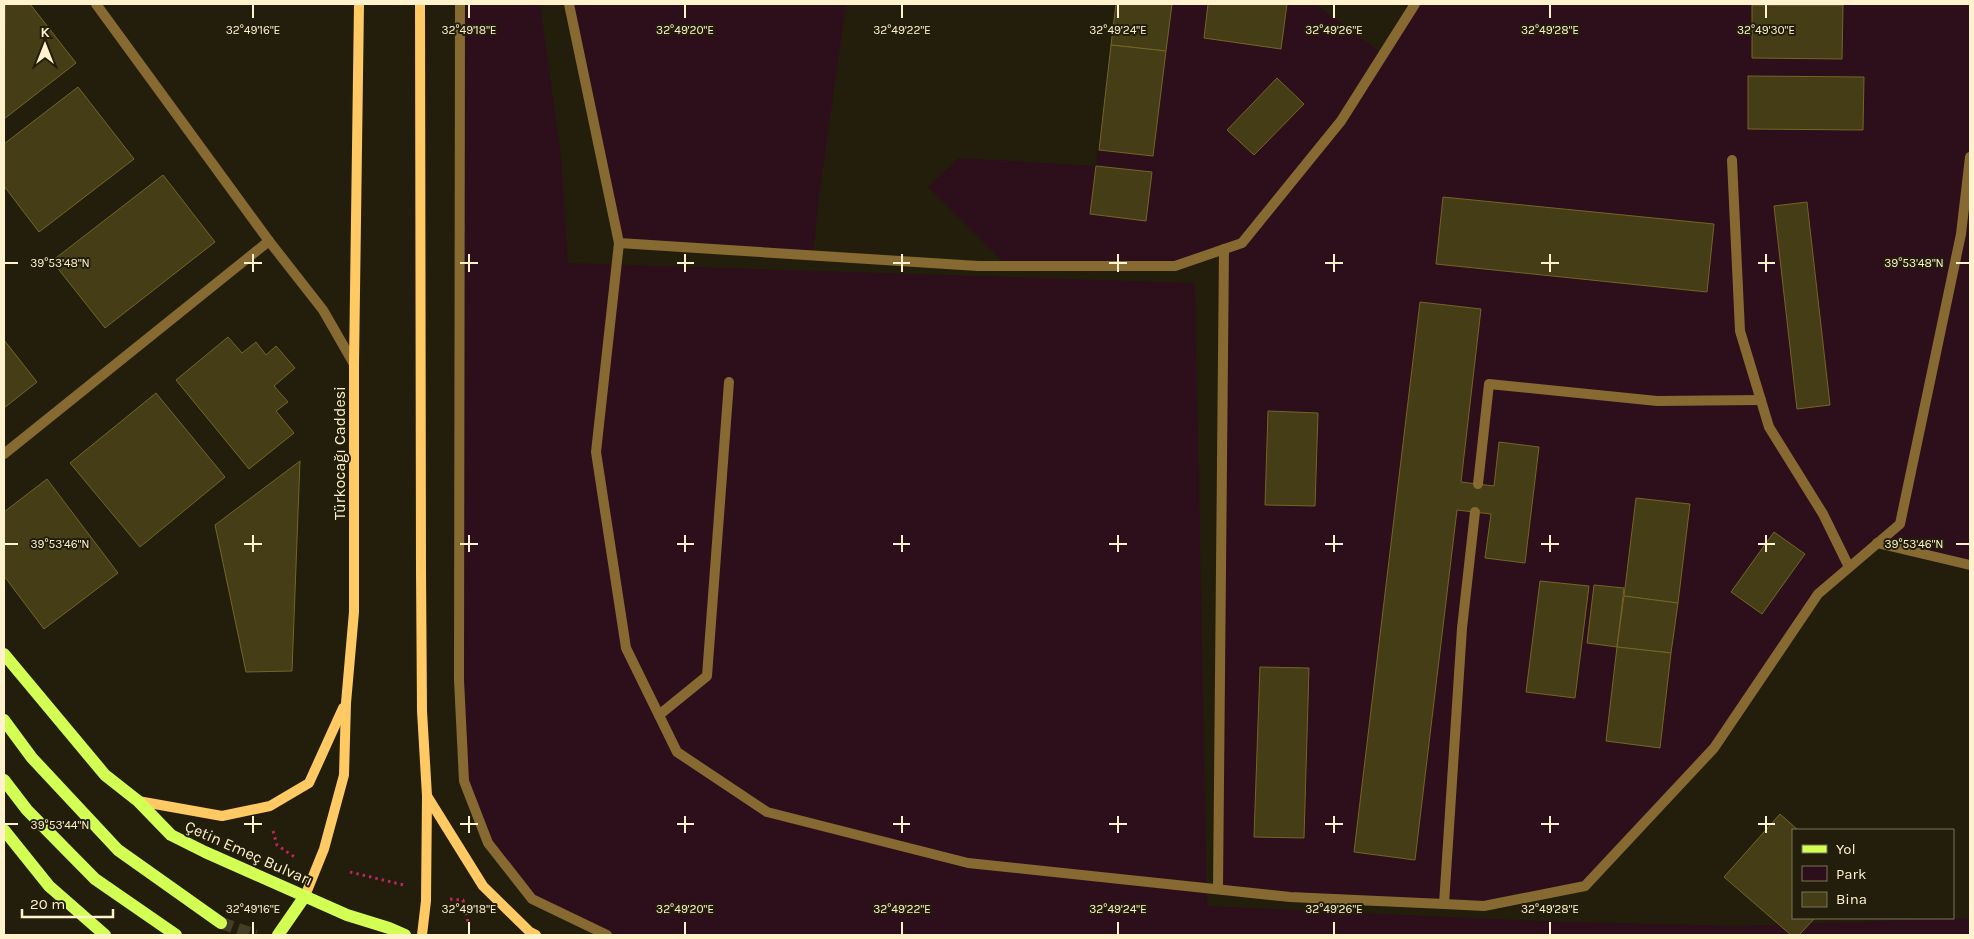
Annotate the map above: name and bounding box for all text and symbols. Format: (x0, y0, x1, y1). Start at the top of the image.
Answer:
north arrow (20, 20, 70, 70)
text: 32°49'16"E (226, 23, 280, 37)
text: 32°49'18"E (441, 23, 497, 37)
text: 32°49'20"E (656, 23, 714, 37)
text: 32°49'22"E (873, 23, 931, 37)
text: 32°49'24"E (1089, 23, 1147, 37)
text: 32°49'26"E (1305, 23, 1363, 37)
text: 32°49'28"E (1521, 23, 1579, 37)
text: 32°49'30"E (1737, 23, 1795, 37)
text: K (40, 24, 50, 41)
text: 39°53'48"N (30, 256, 90, 270)
text: 39°53'48"N (1884, 256, 1944, 270)
street label: Türkocağı Caddesi (330, 386, 349, 520)
text: 39°53'46"N (30, 537, 90, 551)
text: 39°53'46"N (1884, 537, 1944, 551)
street label: Çetin Emeç Bulvarı (182, 816, 316, 890)
text: 39°53'44"N (31, 818, 89, 832)
legend (1792, 829, 1954, 919)
text: Yol (1836, 840, 1856, 858)
text: Park (1836, 865, 1866, 883)
scale bar (22, 886, 114, 918)
text: Bina (1836, 890, 1867, 908)
text: 20 m (30, 895, 65, 913)
text: 32°49'16"E (226, 902, 280, 916)
text: 32°49'18"E (441, 902, 497, 916)
text: 32°49'20"E (656, 902, 714, 916)
text: 32°49'22"E (873, 902, 931, 916)
text: 32°49'24"E (1089, 902, 1147, 916)
text: 32°49'26"E (1305, 902, 1363, 916)
text: 32°49'28"E (1521, 902, 1579, 916)

